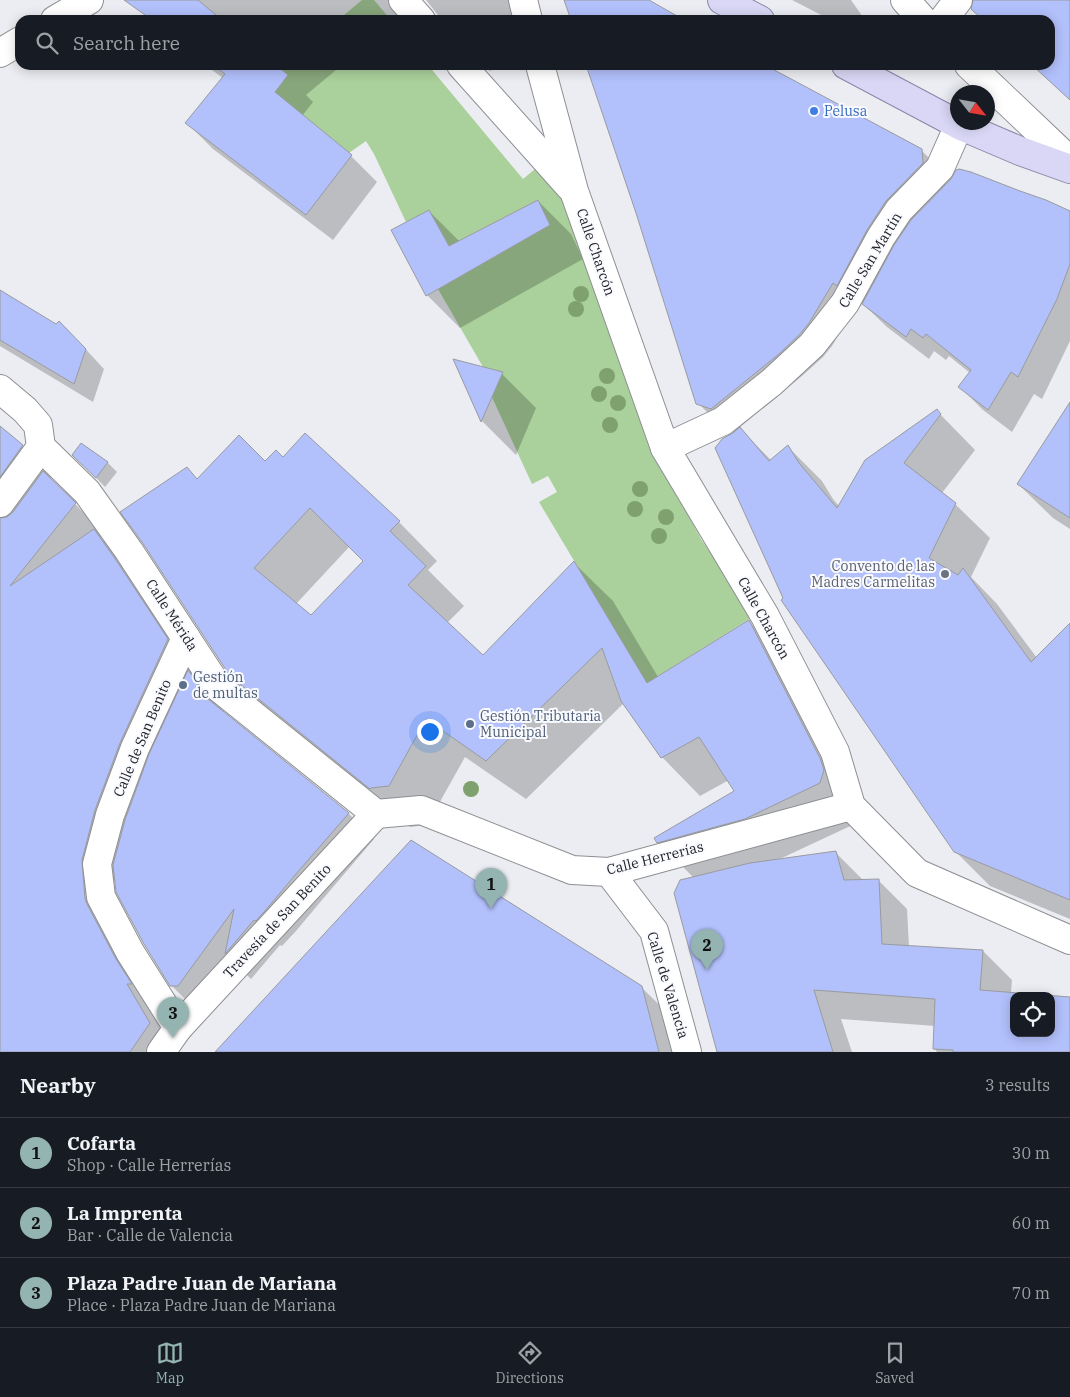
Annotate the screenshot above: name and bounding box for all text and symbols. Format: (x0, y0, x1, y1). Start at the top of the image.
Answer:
search box (15, 15, 1055, 70)
icon: search (33, 29, 61, 57)
text: Search here (73, 31, 180, 55)
north arrow (950, 85, 995, 130)
place label: Pelusa (824, 102, 868, 120)
marker: Pelusa (808, 105, 820, 117)
street label: Calle Charcón (573, 206, 619, 298)
street label: Calle San Martín (834, 209, 906, 311)
place label: Convento de las Madres Carmelitas (811, 557, 935, 591)
marker: Convento de las Madres Carmelitas (939, 568, 951, 580)
street label: Calle Charcón (734, 574, 794, 662)
street label: Calle Mérida (142, 576, 202, 655)
place label: Gestión de multas (193, 668, 258, 702)
street label: Calle de San Benito (109, 676, 175, 800)
marker: Gestión de multas (177, 679, 189, 691)
place label: Gestión Tributaria Municipal (480, 707, 602, 741)
marker: Gestión Tributaria Municipal (464, 718, 476, 730)
your location (417, 719, 443, 745)
street label: Calle Herrerías (605, 837, 705, 879)
street label: Travesía de San Benito (219, 860, 335, 982)
pin: 1 (475, 868, 507, 909)
street label: Calle de Valencia (643, 929, 693, 1041)
pin: 2 (691, 929, 723, 970)
map controls (1010, 992, 1055, 1037)
button: locate (1010, 992, 1055, 1037)
pin: 3 (157, 997, 189, 1038)
text: Nearby (20, 1071, 96, 1099)
text: 3 results (985, 1075, 1050, 1095)
text: Cofarta (67, 1131, 136, 1155)
text: 1 (31, 1143, 41, 1163)
text: 30 m (1012, 1143, 1050, 1163)
text: Shop · Calle Herrerías (67, 1155, 231, 1175)
text: La Imprenta (67, 1201, 183, 1225)
text: 2 (31, 1213, 41, 1233)
text: 60 m (1012, 1213, 1050, 1233)
text: Bar · Calle de Valencia (67, 1225, 233, 1245)
text: Plaza Padre Juan de Mariana (67, 1271, 337, 1295)
text: 3 (31, 1283, 41, 1303)
text: 70 m (1012, 1283, 1050, 1303)
text: Place · Plaza Padre Juan de Mariana (67, 1295, 336, 1315)
tab: Map (156, 1339, 184, 1387)
tab: Directions (496, 1339, 564, 1387)
tab: Saved (875, 1339, 914, 1387)

